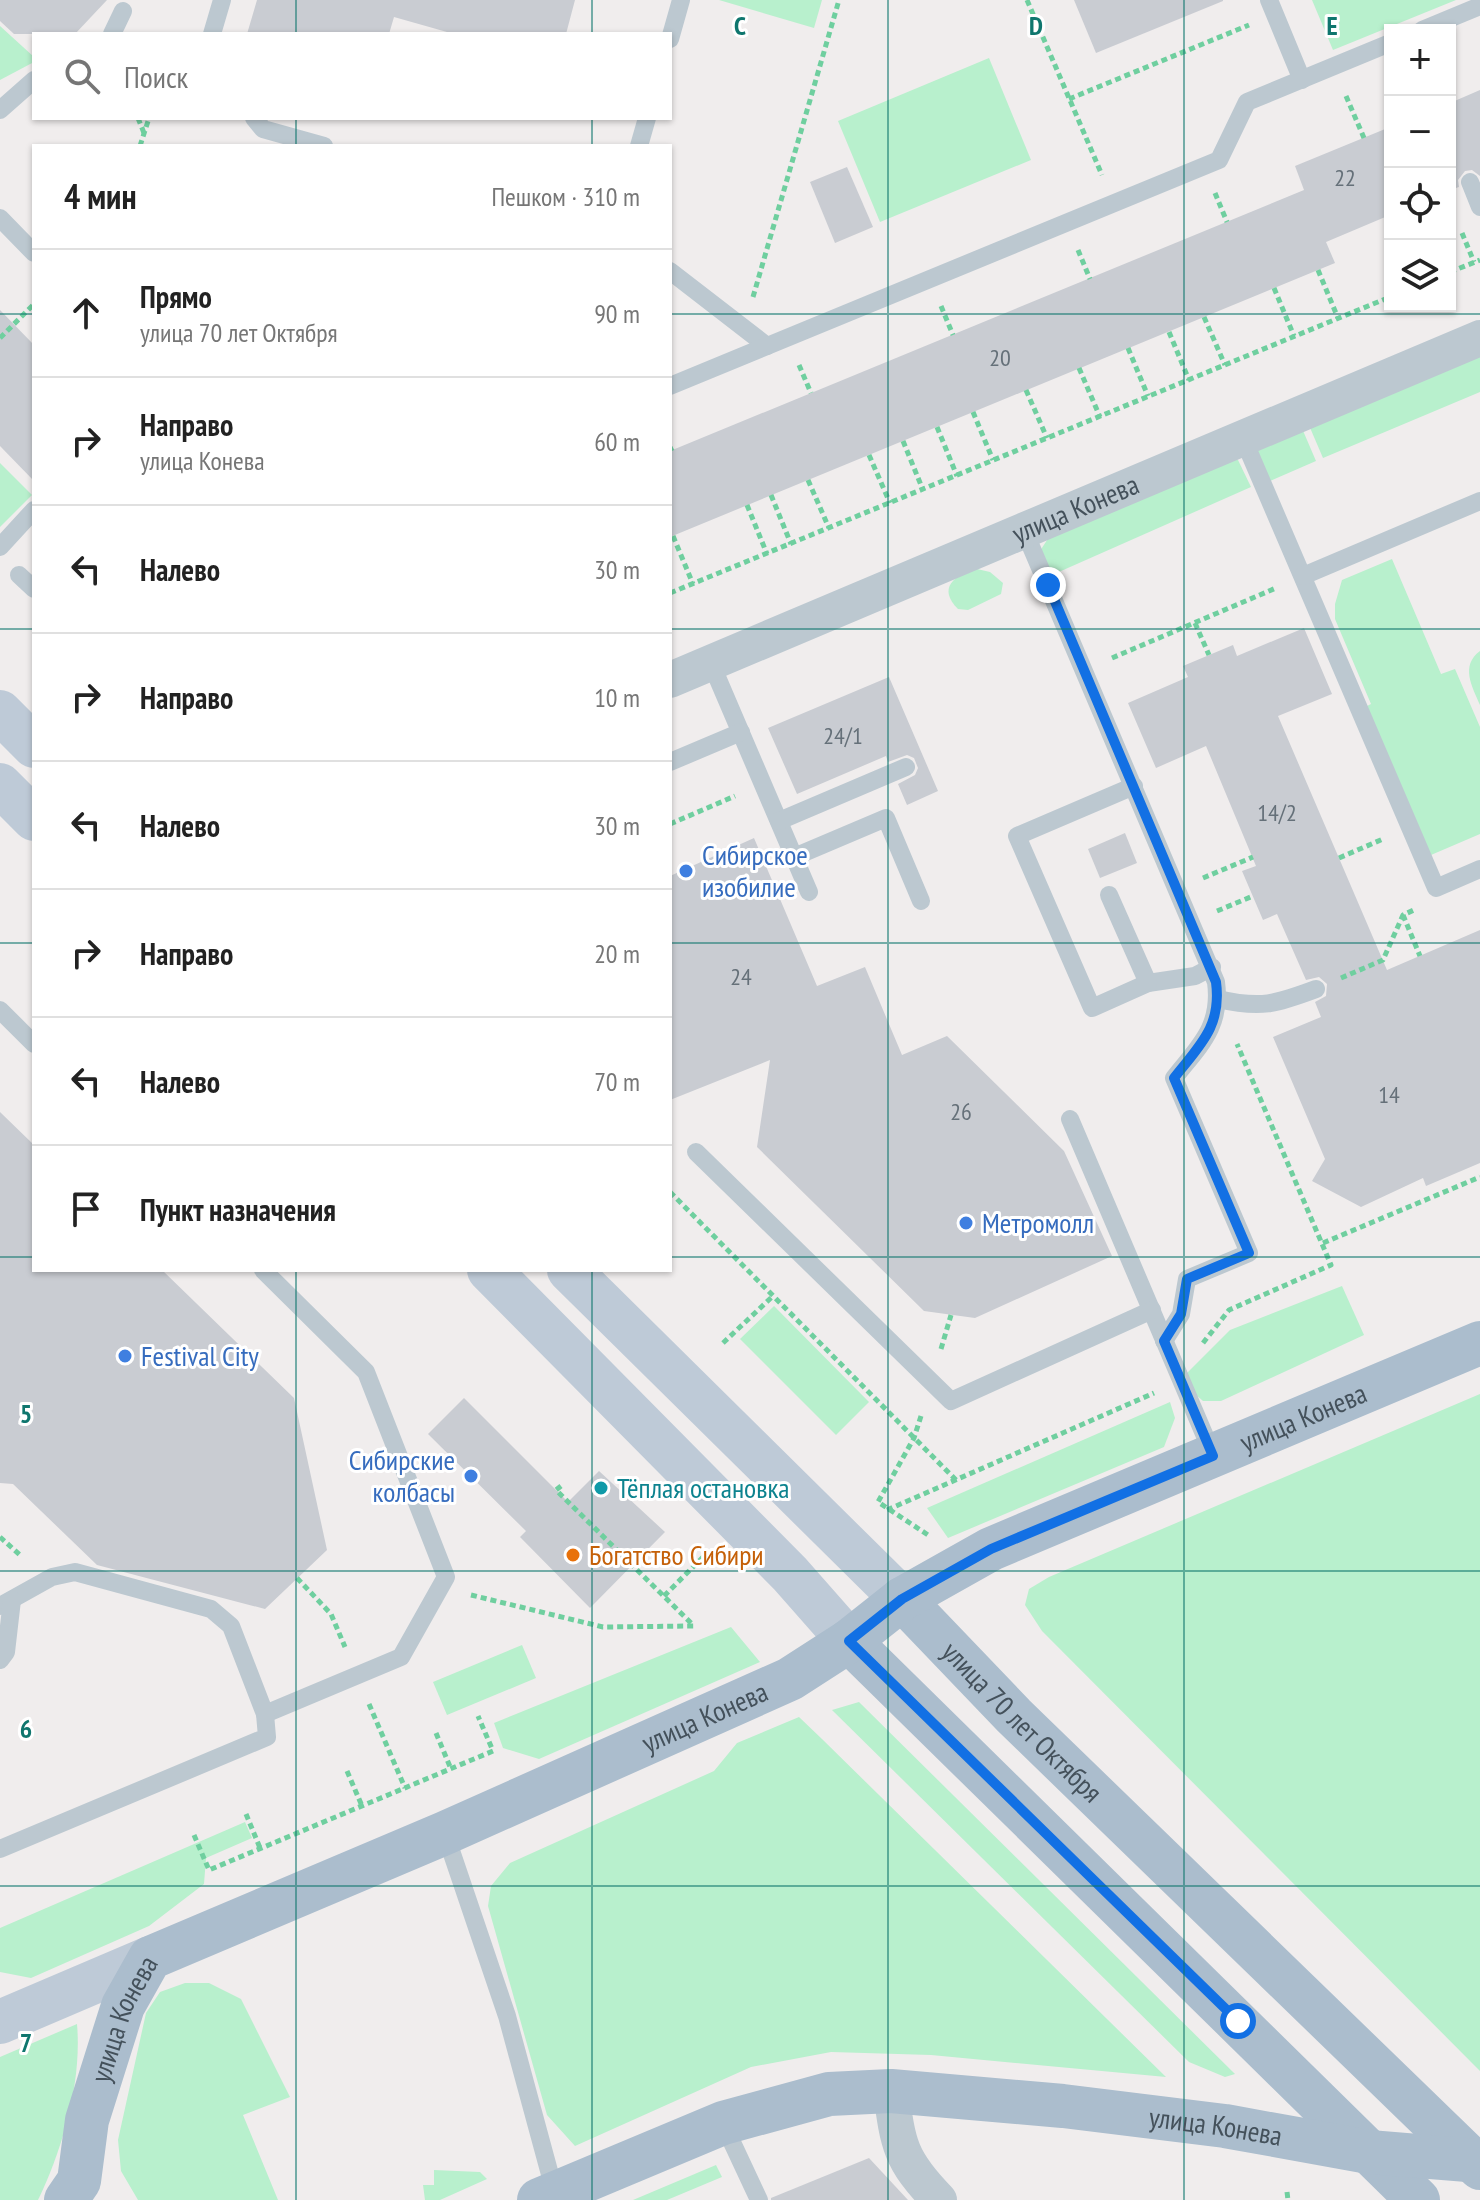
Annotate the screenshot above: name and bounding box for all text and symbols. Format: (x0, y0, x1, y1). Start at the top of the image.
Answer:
text: C (734, 9, 746, 42)
text: D (1029, 9, 1043, 42)
text: E (1326, 9, 1338, 42)
map controls (1384, 24, 1456, 312)
button: + (1384, 24, 1456, 96)
search box (32, 32, 672, 120)
icon: search (60, 54, 104, 98)
text: Поиск (124, 57, 188, 96)
button: − (1384, 96, 1456, 168)
house number: 22 (1334, 162, 1356, 193)
button: locate (1384, 168, 1456, 240)
text: 4 мин (64, 174, 137, 218)
text: Пешком · 310 m (491, 180, 640, 213)
button: layers (1384, 240, 1456, 312)
text: Прямо (140, 277, 212, 316)
icon: ahead (64, 291, 108, 335)
text: 90 m (594, 297, 640, 330)
text: улица 70 лет Октября (140, 316, 338, 349)
house number: 20 (989, 342, 1011, 373)
text: Направо (140, 405, 233, 444)
icon: right (64, 419, 108, 463)
text: 60 m (594, 425, 640, 458)
text: улица Конева (140, 444, 265, 477)
street label: улица Конева (1006, 465, 1144, 552)
icon: left (64, 547, 108, 591)
text: Налево (140, 550, 220, 589)
text: 30 m (594, 553, 640, 586)
route end (1030, 567, 1066, 603)
icon: right (64, 675, 108, 719)
text: Направо (140, 678, 233, 717)
text: 10 m (594, 681, 640, 714)
house number: 24/1 (823, 720, 863, 751)
house number: 14/2 (1257, 797, 1297, 828)
icon: left (64, 803, 108, 847)
text: Налево (140, 806, 220, 845)
text: 30 m (594, 809, 640, 842)
place label: Сибирское изобилие (702, 836, 808, 905)
marker: Сибирское изобилие (677, 862, 695, 880)
icon: right (64, 931, 108, 975)
text: Направо (140, 934, 233, 973)
text: 20 m (594, 937, 640, 970)
house number: 24 (730, 961, 752, 992)
icon: left (64, 1059, 108, 1103)
text: Налево (140, 1062, 220, 1101)
text: 70 m (594, 1065, 640, 1098)
house number: 14 (1378, 1079, 1400, 1110)
house number: 26 (950, 1096, 972, 1127)
icon: arrive (64, 1187, 108, 1231)
text: Пункт назначения (140, 1190, 336, 1229)
place label: Метромолл (982, 1204, 1094, 1241)
marker: Метромолл (957, 1214, 975, 1232)
place label: Festival City (141, 1337, 259, 1374)
marker: Festival City (116, 1347, 134, 1365)
street label: улица Конева (1234, 1374, 1372, 1460)
text: 5 (20, 1397, 32, 1430)
place label: Сибирские колбасы (349, 1441, 455, 1510)
marker: Сибирские колбасы (462, 1467, 480, 1485)
place label: Тёплая остановка (617, 1469, 790, 1506)
marker: Тёплая остановка (592, 1479, 610, 1497)
place label: Богатство Сибири (589, 1536, 764, 1573)
marker: Богатство Сибири (564, 1546, 582, 1564)
street label: улица 70 лет Октября (934, 1633, 1111, 1810)
street label: улица Конева (636, 1672, 773, 1761)
text: 6 (20, 1712, 32, 1745)
street label: улица Конева (81, 1949, 166, 2087)
route start (1220, 2003, 1256, 2039)
text: 7 (20, 2026, 32, 2059)
street label: улица Конева (1147, 2098, 1285, 2154)

